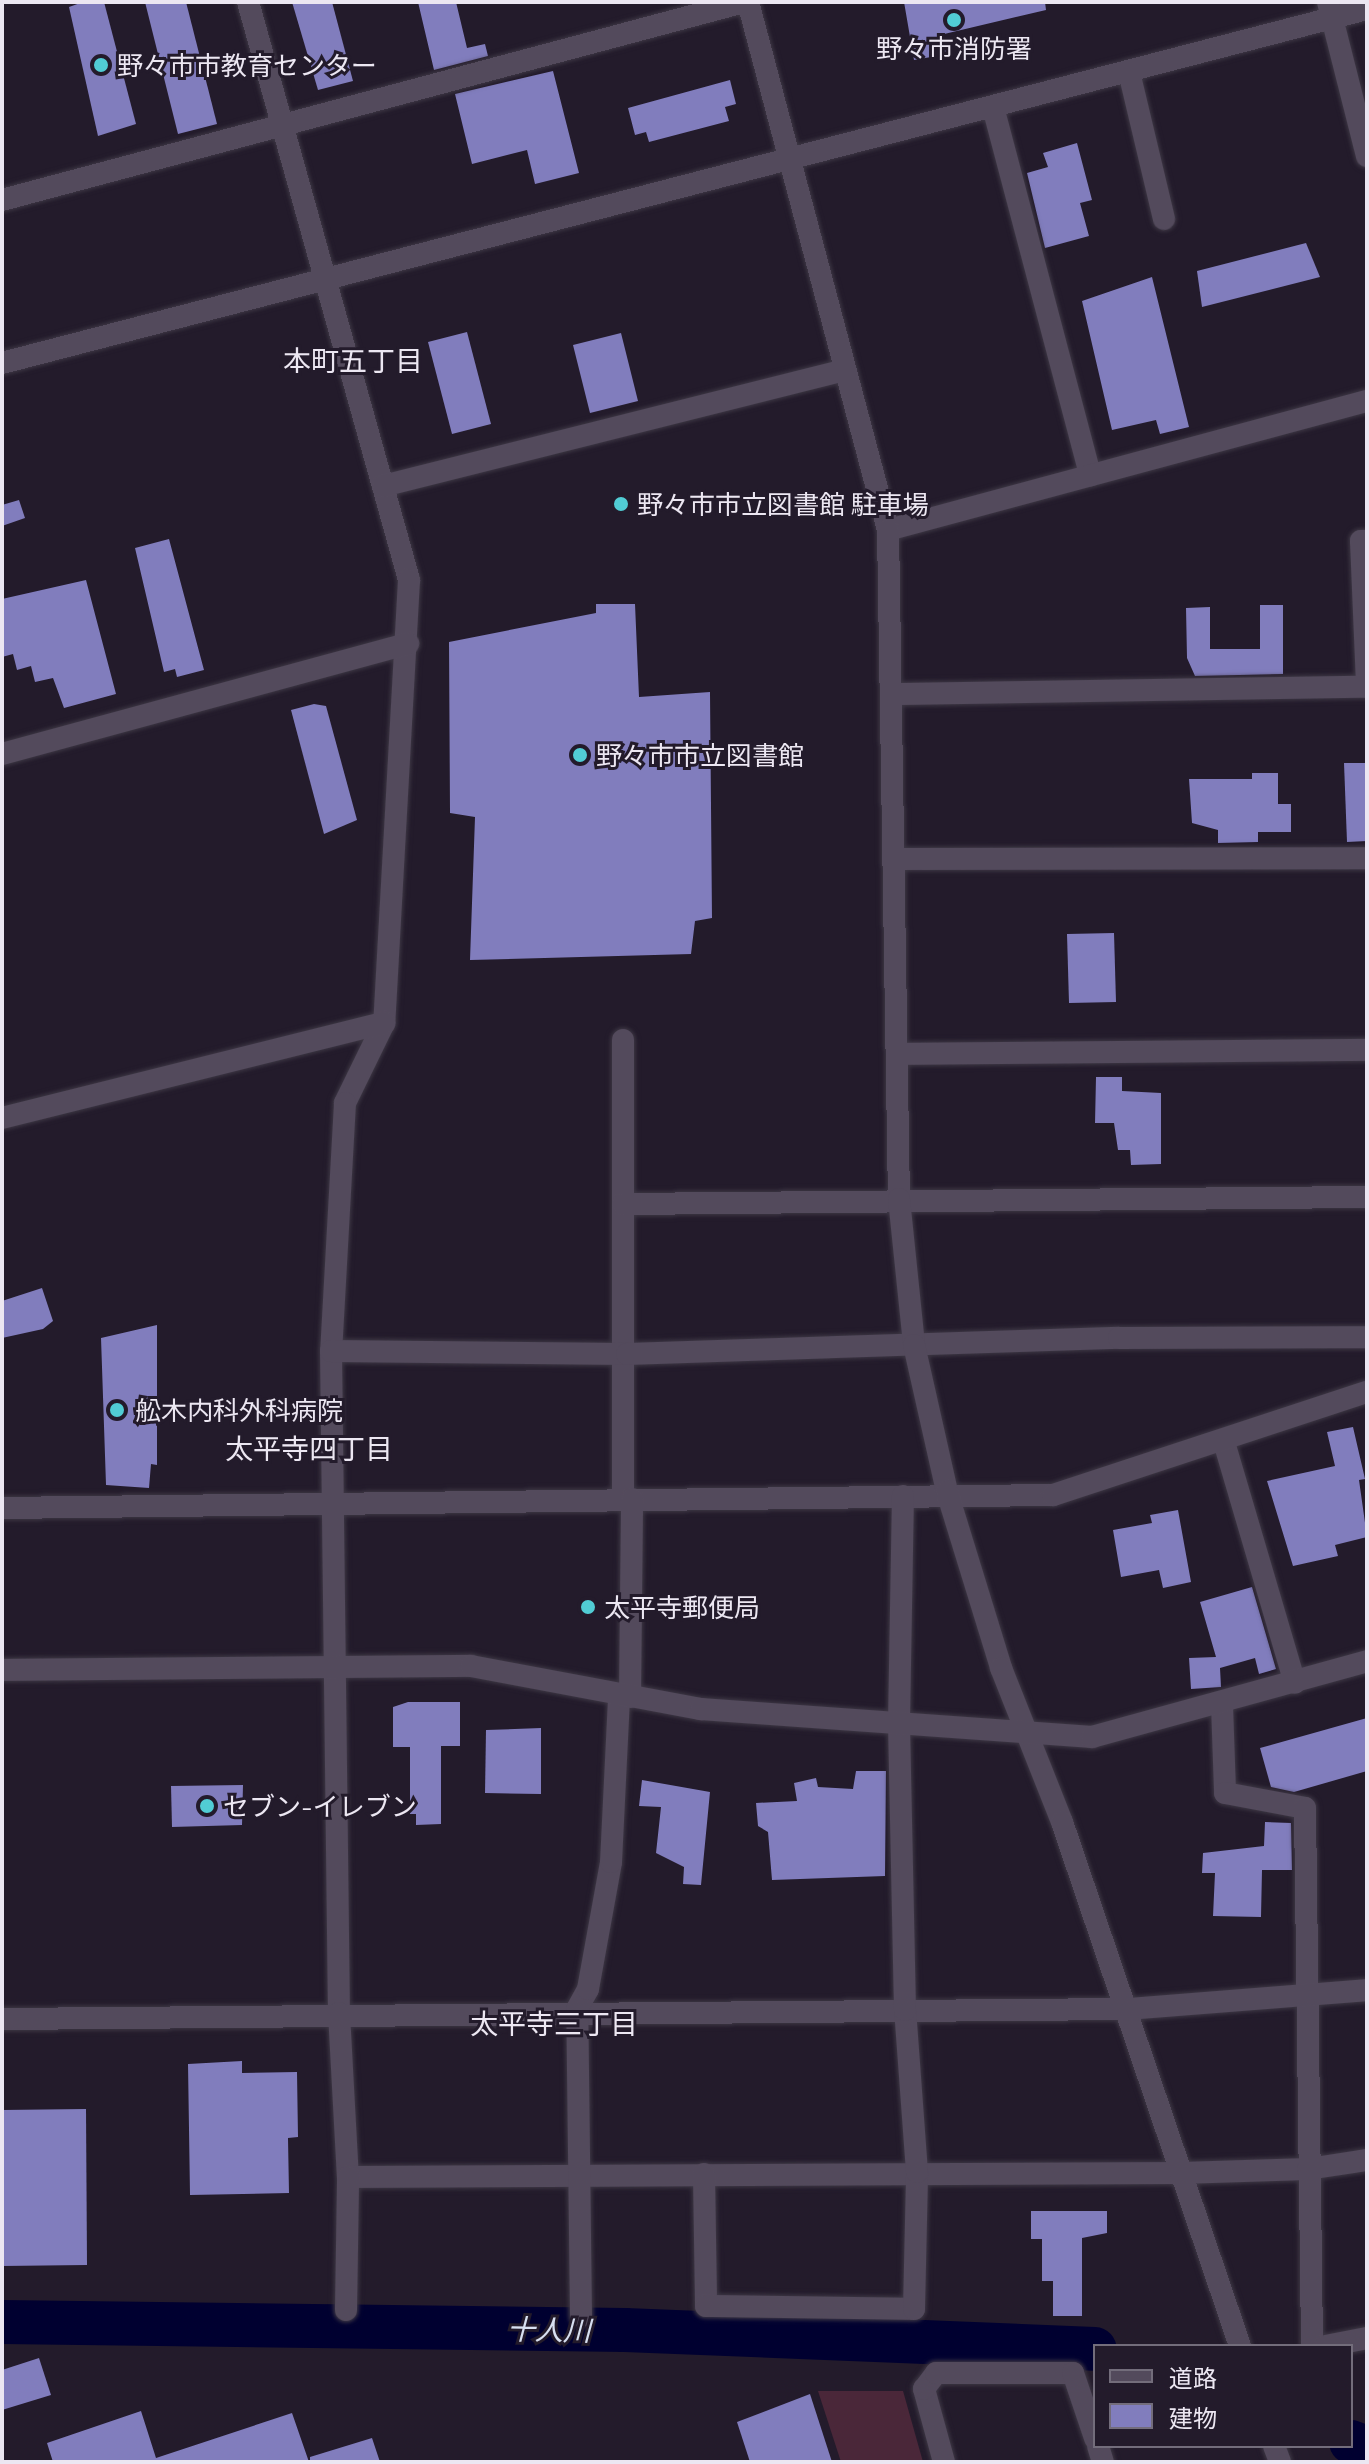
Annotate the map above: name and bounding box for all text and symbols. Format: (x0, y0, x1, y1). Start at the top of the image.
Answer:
marker: 野々市消防署 (945, 11, 963, 29)
place label: 野々市消防署 (876, 32, 1032, 64)
place label: 野々市市教育センター (117, 49, 377, 81)
marker: 野々市市教育センター (92, 56, 110, 74)
district label: 本町五丁目 (283, 343, 423, 377)
place label: 野々市市立図書館 駐車場 (637, 488, 929, 520)
marker: 野々市市立図書館 駐車場 (612, 495, 630, 513)
place label: 野々市市立図書館 (596, 739, 804, 771)
marker: 野々市市立図書館 (571, 746, 589, 764)
place label: 舩木内科外科病院 (135, 1394, 343, 1426)
marker: 舩木内科外科病院 (106, 1399, 128, 1421)
district label: 太平寺四丁目 (225, 1431, 393, 1465)
place label: 太平寺郵便局 (604, 1591, 760, 1623)
marker: 太平寺郵便局 (579, 1598, 597, 1616)
place label: セブン-イレブン (223, 1790, 417, 1822)
marker: セブン-イレブン (198, 1797, 216, 1815)
district label: 太平寺三丁目 (470, 2006, 638, 2040)
water label: 十人川 (507, 2311, 591, 2347)
legend (1093, 2344, 1353, 2448)
text: 道路 (1169, 2363, 1217, 2392)
text: 建物 (1169, 2403, 1217, 2432)

